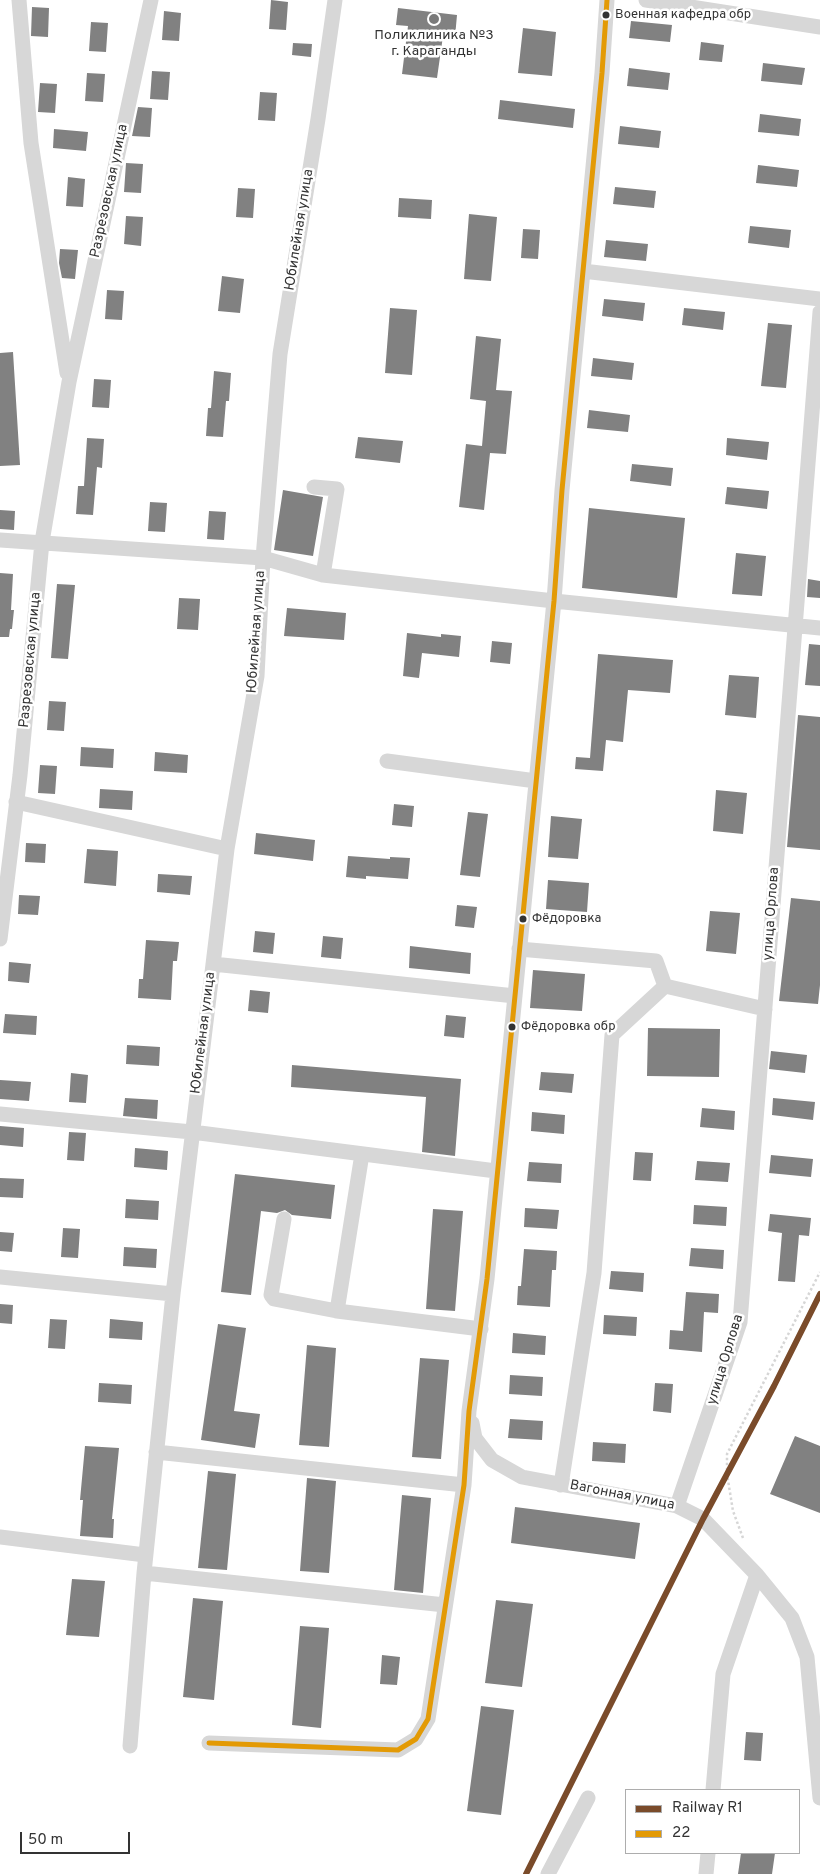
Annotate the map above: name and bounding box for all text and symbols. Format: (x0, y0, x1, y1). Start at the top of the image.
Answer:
place label: Военная кафедра обр (615, 7, 751, 23)
marker: Военная кафедра обр (601, 10, 611, 20)
marker: Поликлиника №3 г. Караганды (427, 12, 441, 26)
place label: Поликлиника №3 г. Караганды (374, 28, 494, 60)
street label: Разрезовская улица (88, 123, 132, 259)
street label: Юбилейная улица (282, 168, 318, 292)
street label: Юбилейная улица (244, 570, 270, 694)
street label: Разрезовская улица (17, 591, 45, 729)
street label: улица Орлова (760, 867, 784, 961)
place label: Фёдоровка (532, 911, 601, 927)
marker: Фёдоровка (518, 914, 528, 924)
street label: Юбилейная улица (188, 971, 220, 1095)
place label: Фёдоровка обр (521, 1019, 615, 1035)
marker: Фёдоровка обр (507, 1022, 517, 1032)
street label: улица Орлова (704, 1313, 748, 1407)
street label: Вагонная улица (568, 1478, 676, 1514)
legend (625, 1789, 800, 1854)
text: Railway R1 (672, 1799, 743, 1818)
scale bar (22, 1822, 132, 1854)
text: 22 (672, 1824, 690, 1843)
text: 50 m (28, 1831, 63, 1850)

